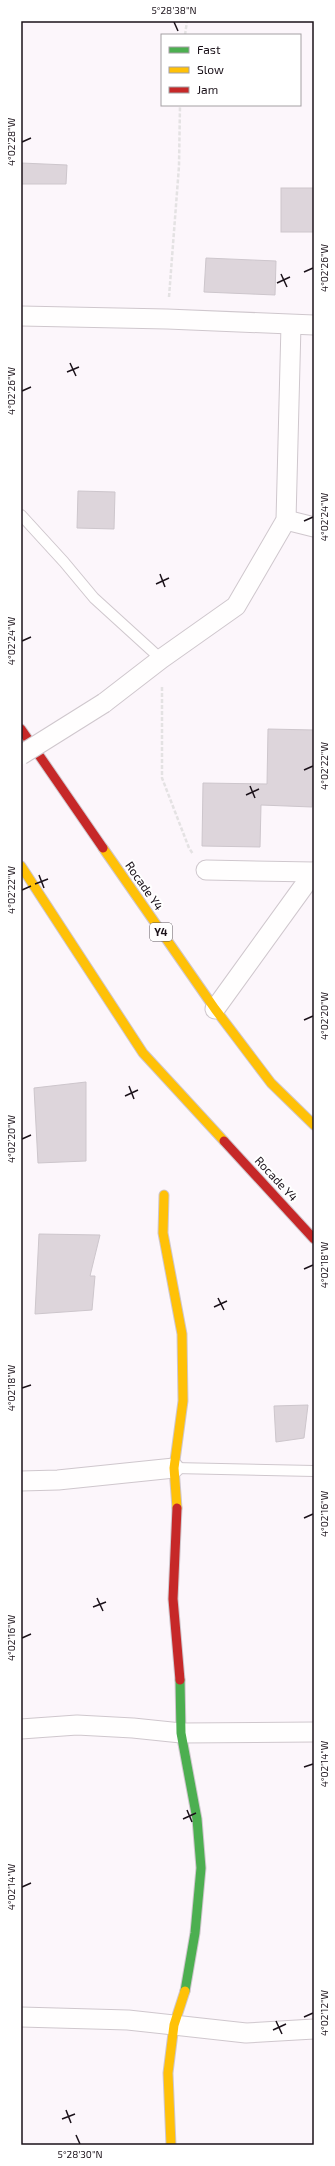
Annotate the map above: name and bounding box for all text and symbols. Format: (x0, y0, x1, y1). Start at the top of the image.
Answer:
text: 5°28'38"N (152, 4, 196, 16)
legend (161, 34, 301, 106)
text: Fast (197, 42, 221, 56)
text: Slow (197, 62, 224, 76)
text: Jam (197, 82, 218, 96)
text: 4°02'28"W (5, 117, 17, 166)
text: 4°02'26"W (318, 244, 330, 292)
text: 4°02'26"W (5, 367, 17, 415)
text: 4°02'24"W (318, 492, 330, 541)
text: 4°02'24"W (5, 616, 17, 665)
text: 4°02'22"W (318, 742, 330, 790)
street label: Rocade Y4 (123, 858, 167, 912)
text: 4°02'22"W (5, 866, 17, 914)
road number: Y4 (150, 923, 172, 941)
text: 4°02'20"W (318, 991, 330, 1040)
text: 4°02'20"W (5, 1114, 17, 1163)
street label: Rocade Y4 (253, 1153, 301, 1204)
text: 4°02'18"W (318, 1241, 330, 1288)
text: 4°02'18"W (5, 1364, 17, 1411)
text: 4°02'16"W (318, 1490, 330, 1537)
text: 4°02'16"W (5, 1614, 17, 1661)
text: 4°02'14"W (318, 1740, 330, 1787)
text: 4°02'14"W (5, 1863, 17, 1910)
text: 4°02'12"W (318, 1989, 330, 2036)
text: 5°28'30"N (58, 2148, 102, 2160)

